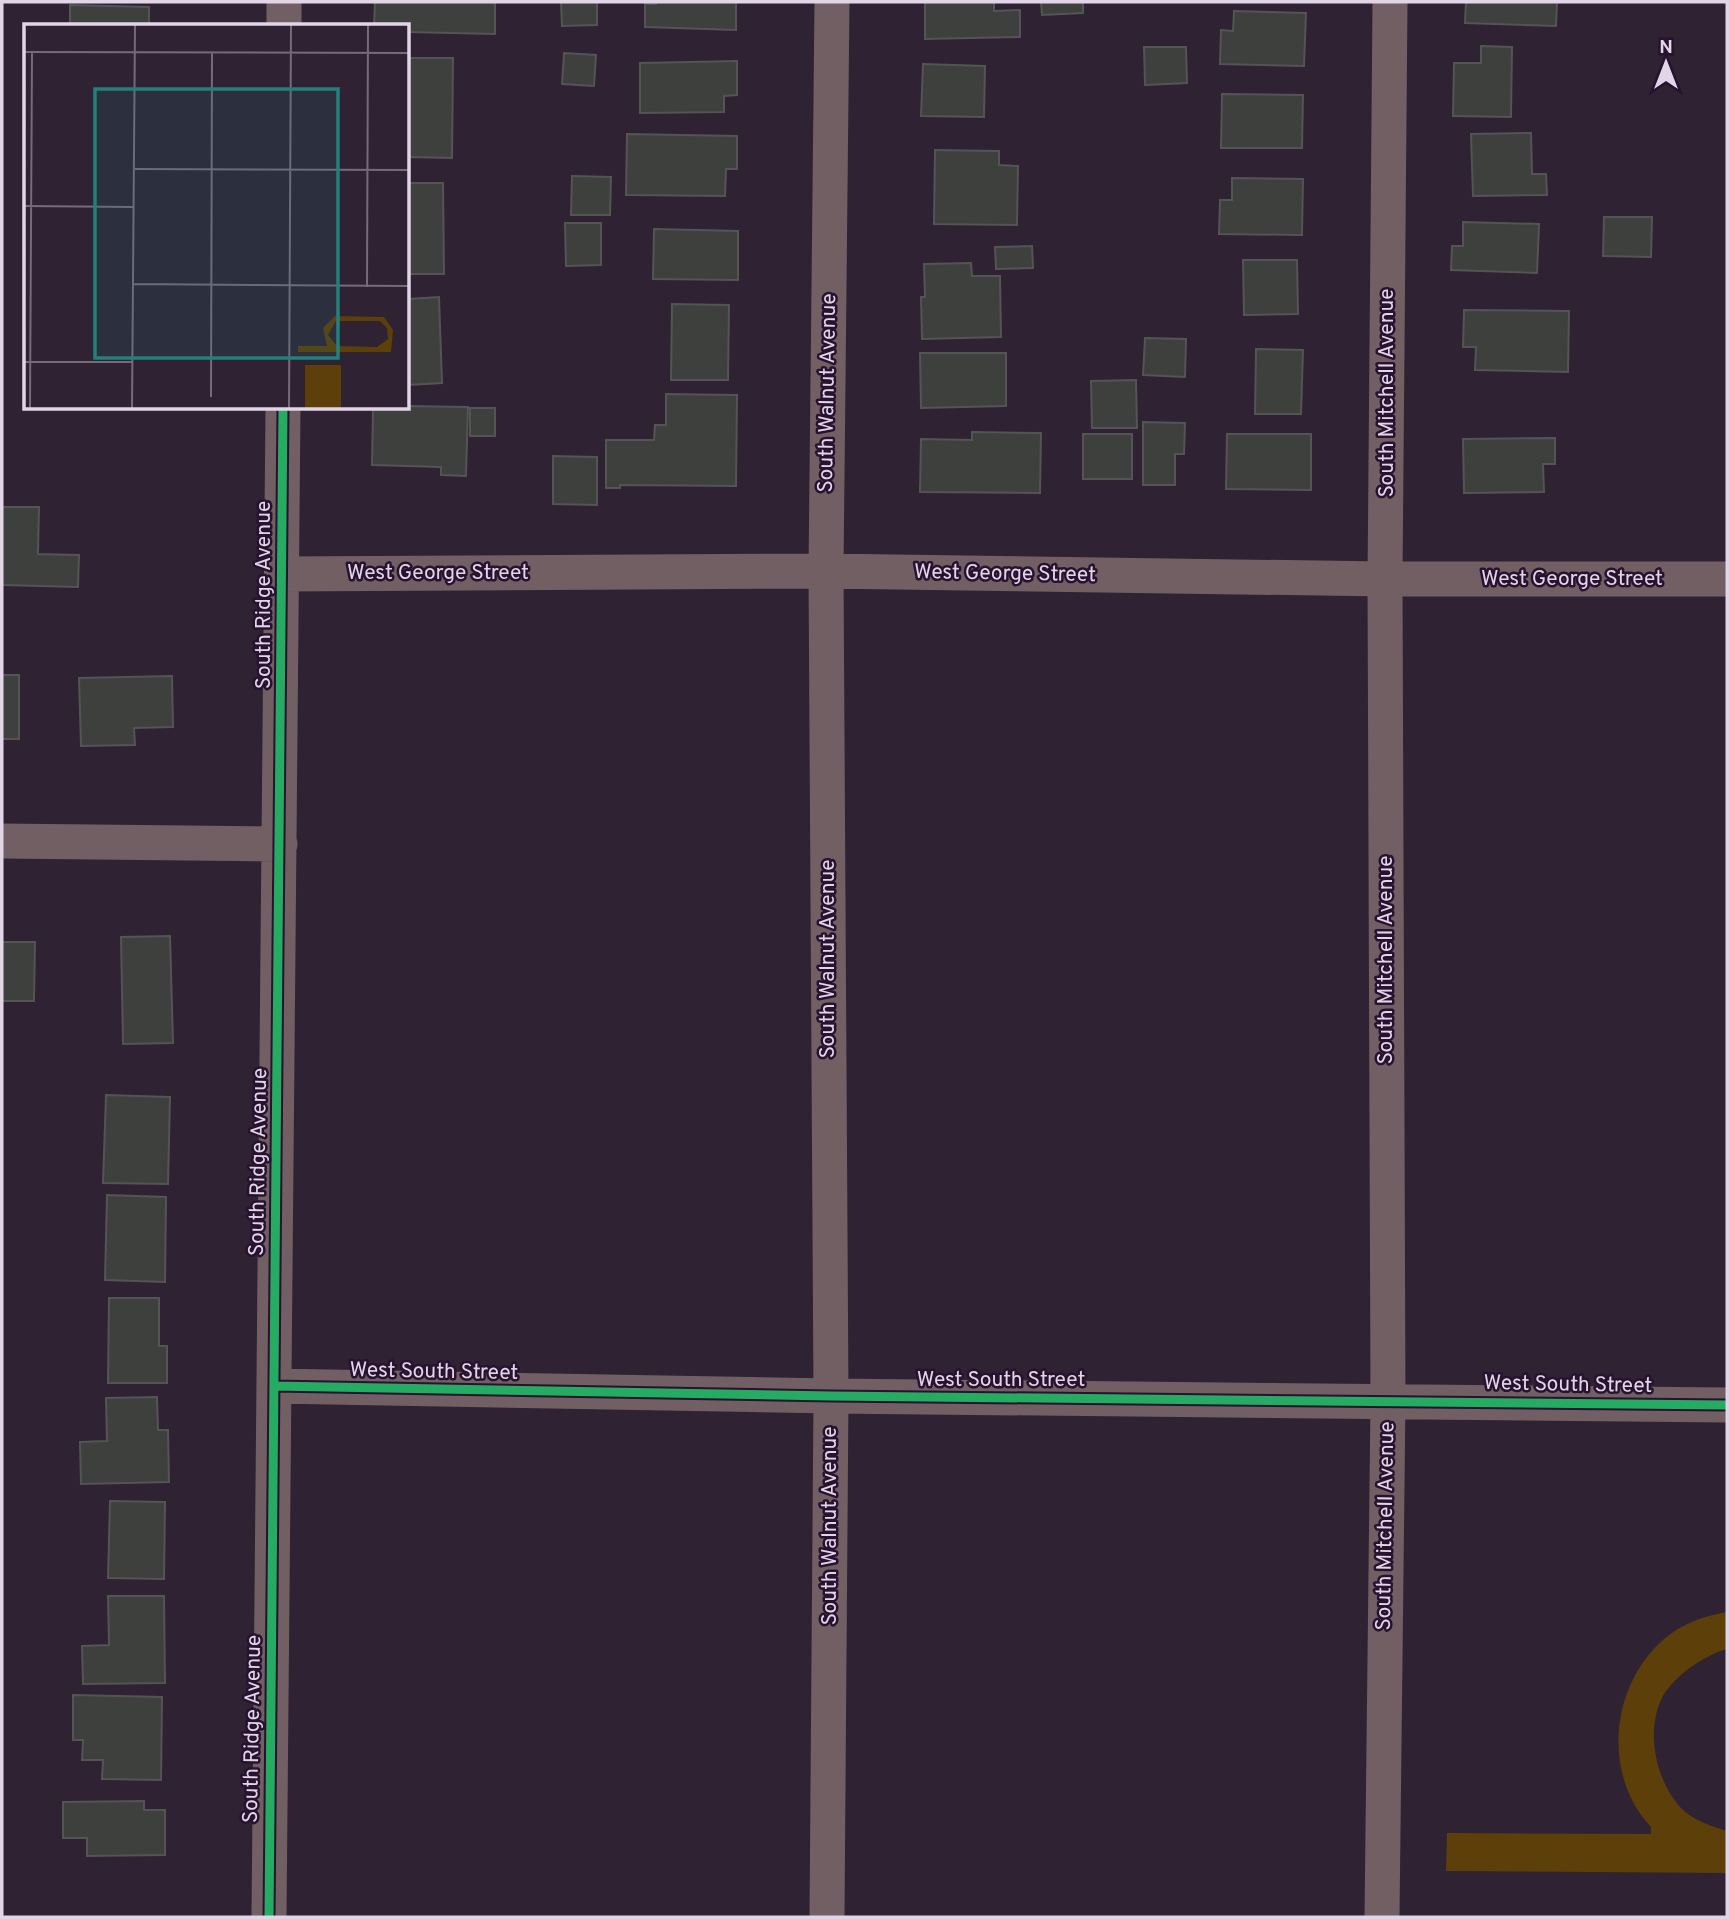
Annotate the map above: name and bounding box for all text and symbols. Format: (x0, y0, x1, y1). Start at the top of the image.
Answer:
inset map (24, 24, 410, 410)
north arrow (1631, 28, 1701, 98)
text: N (1659, 36, 1673, 60)
street label: South Mitchell Avenue (1374, 288, 1401, 498)
street label: South Walnut Avenue (813, 293, 843, 493)
street label: South Ridge Avenue (251, 501, 278, 689)
street label: West George Street (914, 559, 1096, 589)
street label: West George Street (347, 560, 529, 587)
street label: West George Street (1481, 566, 1663, 593)
street label: South Mitchell Avenue (1373, 855, 1400, 1065)
street label: South Walnut Avenue (815, 859, 842, 1059)
street label: South Ridge Avenue (244, 1068, 274, 1256)
street label: West South Street (349, 1357, 519, 1387)
street label: West South Street (917, 1367, 1085, 1394)
street label: West South Street (1483, 1370, 1653, 1400)
street label: South Mitchell Avenue (1371, 1421, 1401, 1631)
street label: South Walnut Avenue (817, 1426, 844, 1626)
street label: South Ridge Avenue (238, 1635, 268, 1823)

